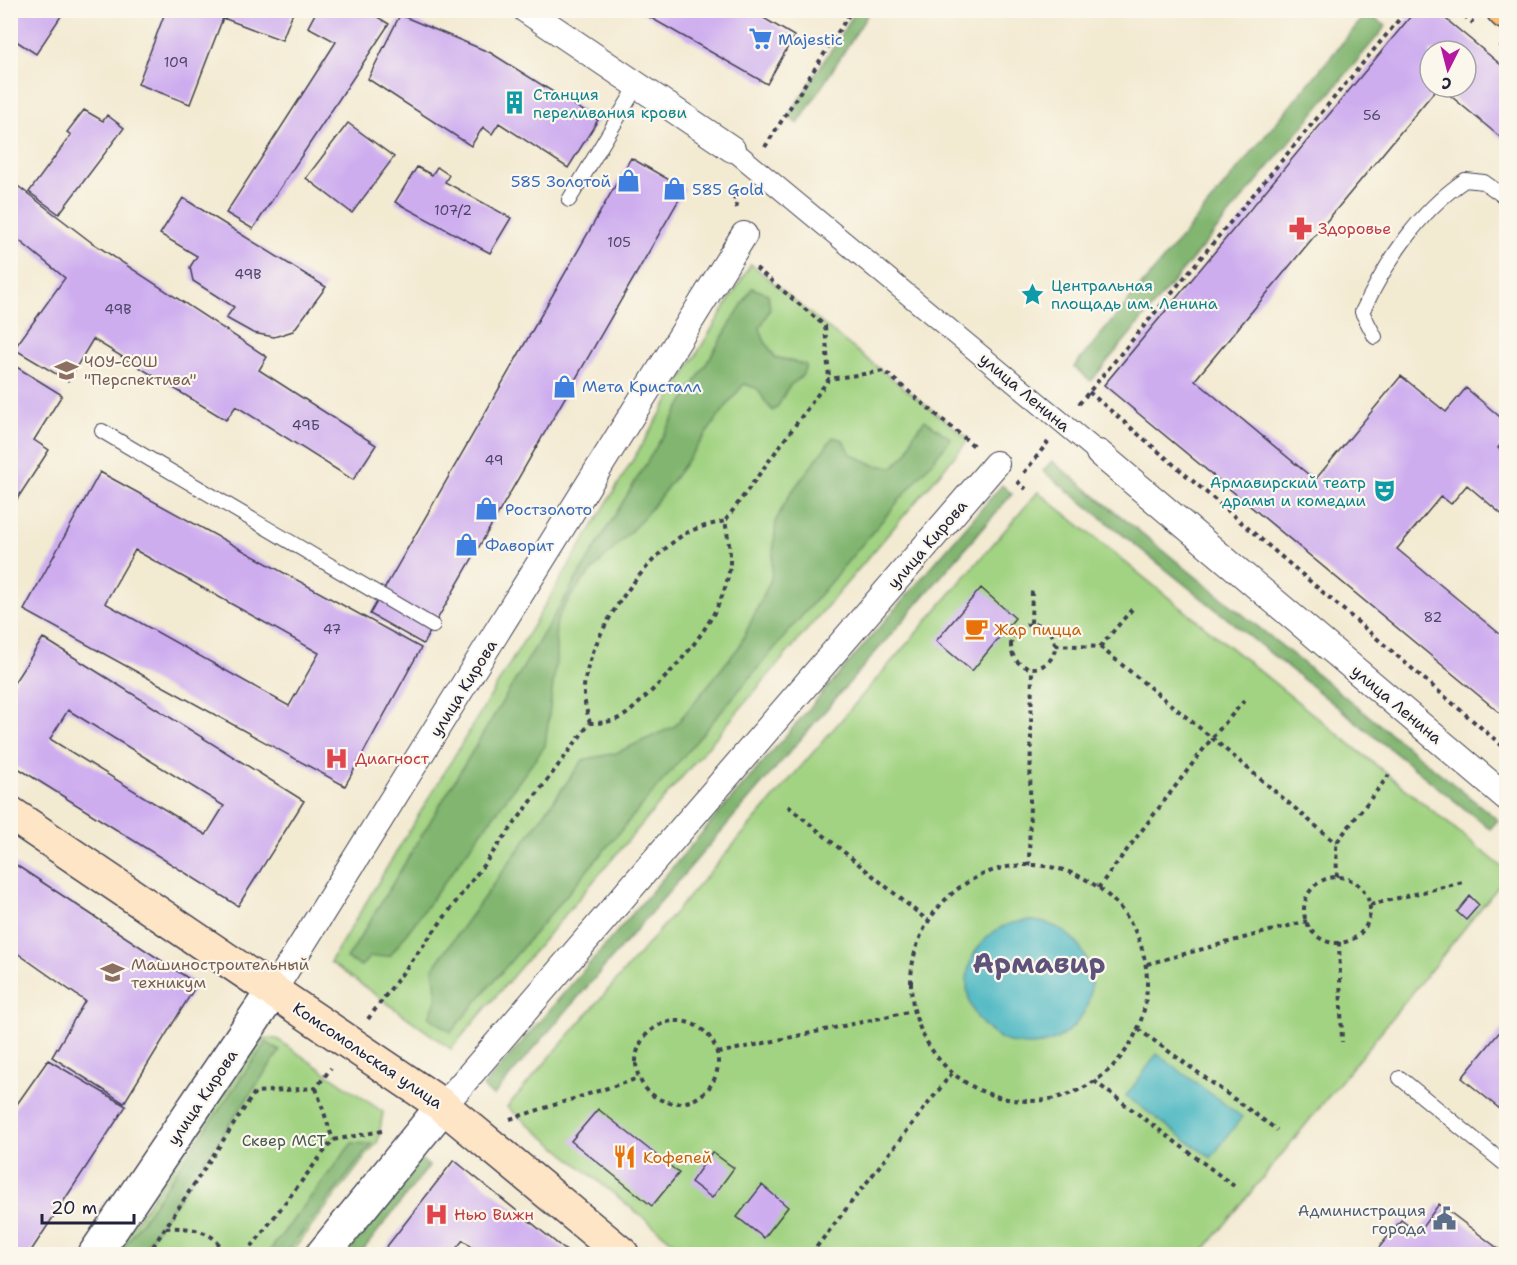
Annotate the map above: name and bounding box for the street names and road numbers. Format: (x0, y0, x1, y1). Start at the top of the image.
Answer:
street label: улица Ленина (975, 348, 1074, 437)
street label: улица Кирова (883, 495, 972, 593)
street label: улица Кирова (425, 636, 502, 741)
street label: улица Ленина (1347, 660, 1446, 749)
street label: Комсомольская улица (289, 997, 447, 1113)
street label: улица Кирова (163, 1045, 242, 1149)

